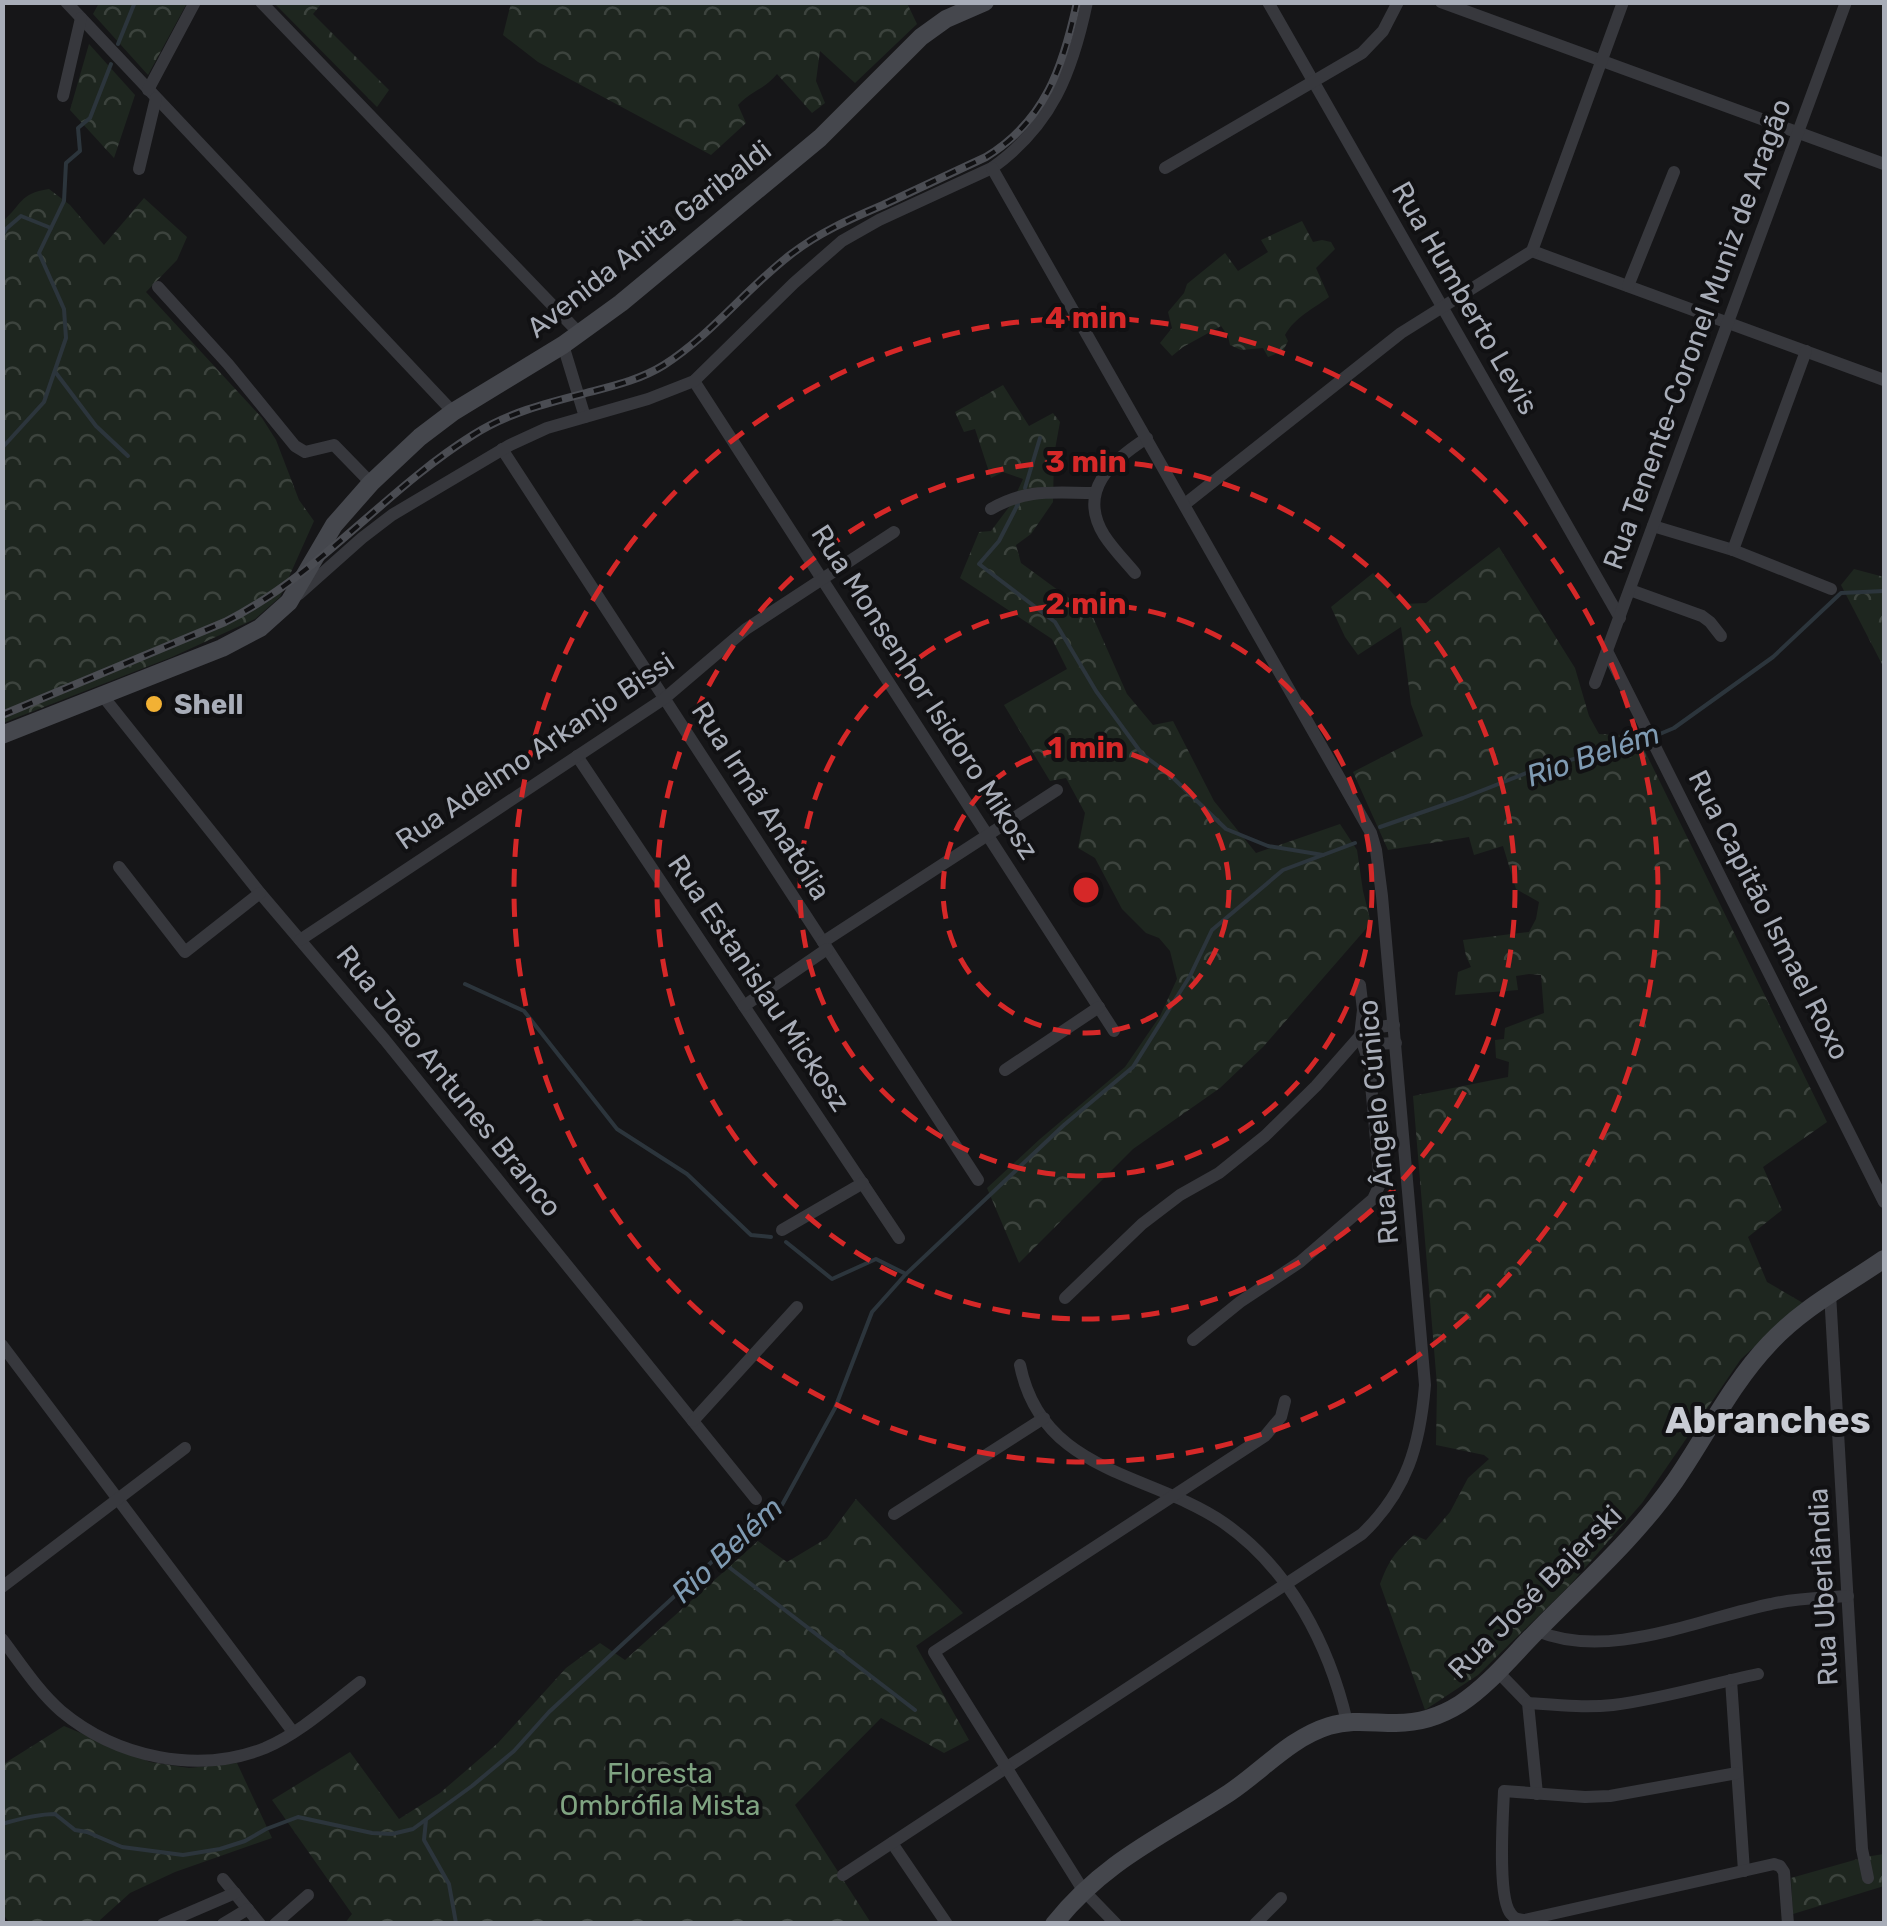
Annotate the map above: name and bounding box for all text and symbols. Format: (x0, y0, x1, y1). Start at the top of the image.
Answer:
street label: Rua Tenente-Coronel Muniz de Aragão (1596, 94, 1798, 574)
street label: Avenida Anita Garibaldi (520, 133, 778, 345)
street label: Rua Humberto Levis (1385, 176, 1545, 420)
text: 4 min (1045, 300, 1127, 336)
text: 3 min (1045, 444, 1127, 480)
street label: Rua Monsenhor Isidoro Mikosz (804, 519, 1046, 865)
text: 2 min (1045, 586, 1127, 622)
street label: Rua Adelmo Arkanjo Bissi (390, 645, 680, 857)
place label: Shell (174, 688, 243, 721)
marker: Shell (143, 693, 165, 715)
street label: Rua Irmã Anatólia (685, 696, 837, 906)
water label: Rio Belém (1521, 715, 1665, 795)
text: 1 min (1048, 730, 1124, 766)
street label: Rua Capitão Ismael Roxo (1682, 765, 1856, 1065)
street label: Rua Estanislau Mickosz (661, 849, 857, 1117)
centre of rings (1068, 872, 1104, 908)
street label: Rua João Antunes Branco (329, 939, 569, 1223)
street label: Rua Ângelo Cúnico (1351, 998, 1405, 1246)
district label: Abranches (1665, 1397, 1871, 1443)
street label: Rua Uberlândia (1801, 1487, 1845, 1687)
water label: Rio Belém (664, 1489, 790, 1611)
street label: Rua José Bajerski (1441, 1498, 1629, 1686)
park label: Floresta Ombrófila Mista (560, 1757, 760, 1822)

